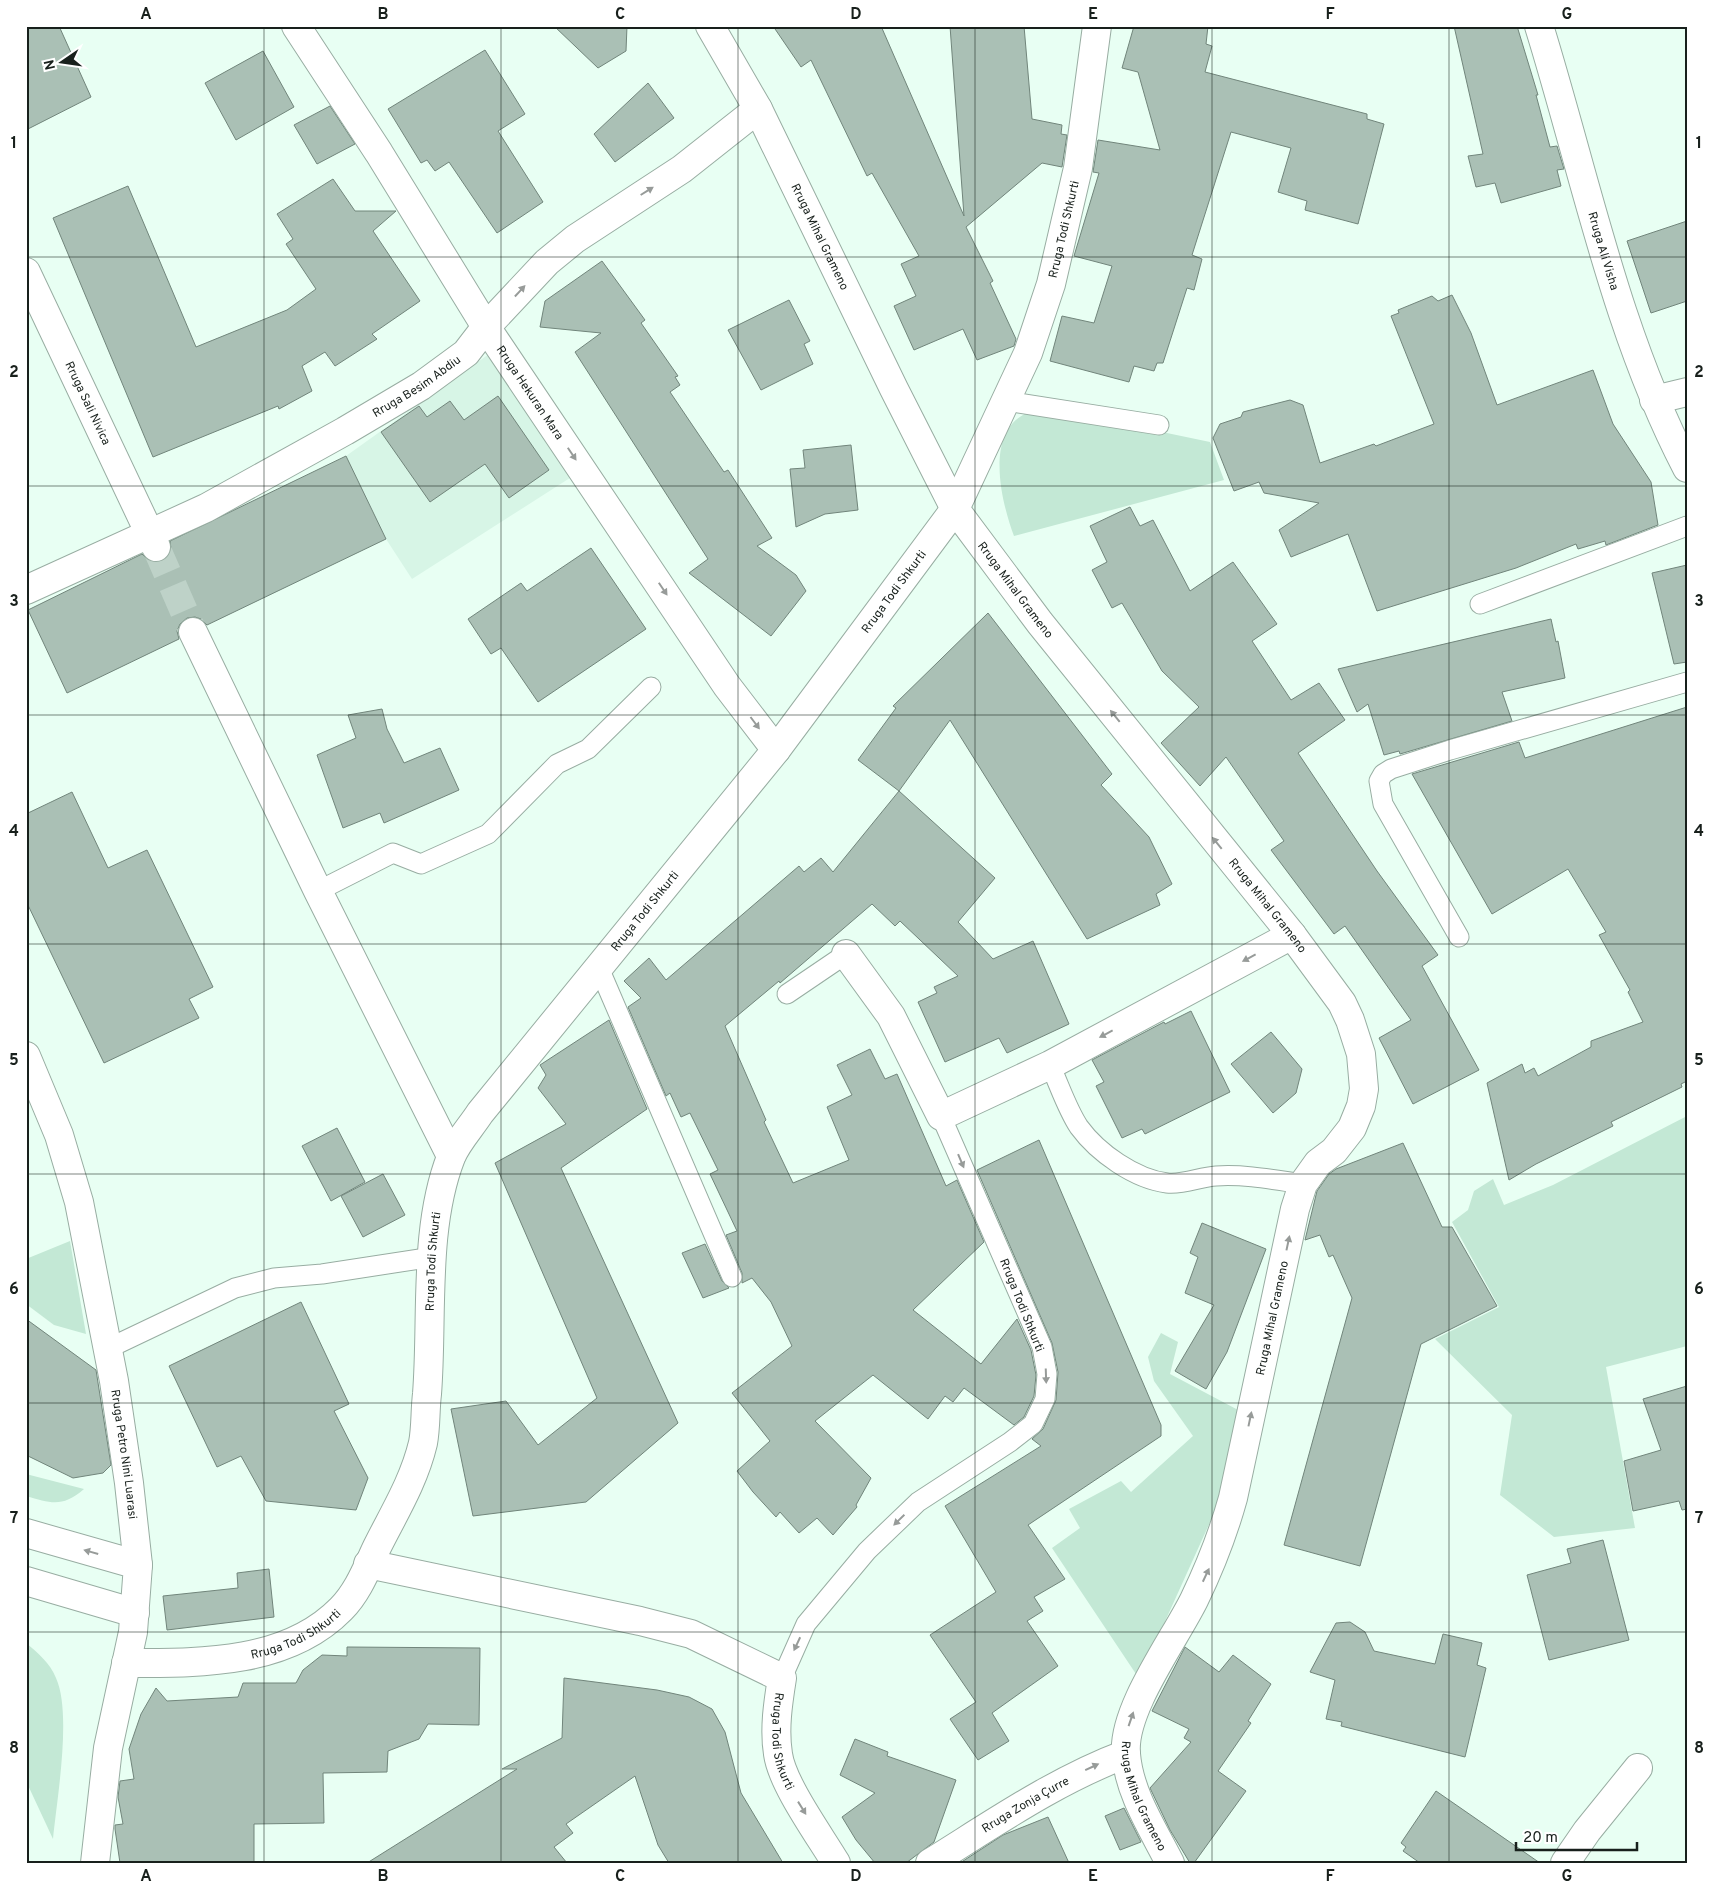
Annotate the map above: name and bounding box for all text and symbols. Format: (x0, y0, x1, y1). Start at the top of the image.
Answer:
text: A (140, 5, 152, 25)
text: B (377, 5, 389, 25)
text: C (615, 5, 625, 25)
text: D (850, 5, 862, 25)
text: E (1088, 5, 1098, 25)
text: F (1325, 5, 1335, 25)
text: G (1562, 5, 1572, 25)
north arrow (38, 38, 88, 88)
text: N (41, 58, 60, 71)
text: 1 (11, 134, 17, 154)
text: 1 (1696, 134, 1702, 154)
street label: Rruga Todi Shkurti (1046, 179, 1084, 280)
street label: Rruga Mihal Grameno (786, 181, 852, 294)
one-way arrow (640, 187, 654, 196)
street label: Rruga Ali Visha (1583, 210, 1622, 292)
one-way arrow (514, 286, 526, 298)
street label: Rruga Hekuran Mara (492, 343, 567, 443)
street label: Rruga Besim Abdiu (370, 352, 464, 422)
street label: Rruga Sali Nivica (60, 359, 114, 448)
text: 2 (9, 363, 19, 383)
text: 2 (1694, 363, 1704, 383)
one-way arrow (568, 447, 577, 461)
street label: Rruga Mihal Grameno (973, 539, 1056, 642)
street label: Rruga Todi Shkurti (858, 548, 930, 637)
one-way arrow (658, 582, 668, 596)
text: 3 (9, 592, 19, 612)
text: 3 (1694, 592, 1704, 612)
one-way arrow (1109, 710, 1120, 723)
one-way arrow (750, 716, 761, 729)
text: 4 (9, 822, 19, 842)
text: 4 (1694, 822, 1704, 842)
one-way arrow (1212, 836, 1223, 849)
street label: Rruga Mihal Grameno (1224, 855, 1310, 957)
street label: Rruga Todi Shkurti (608, 868, 683, 955)
one-way arrow (1242, 954, 1256, 962)
one-way arrow (1099, 1030, 1113, 1039)
text: 5 (9, 1051, 19, 1071)
text: 5 (1694, 1051, 1704, 1071)
one-way arrow (957, 1153, 965, 1168)
street label: Rruga Todi Shkurti (423, 1211, 445, 1311)
one-way arrow (1284, 1236, 1292, 1251)
street label: Rruga Todi Shkurti (995, 1256, 1047, 1354)
street label: Rruga Mihal Grameno (1253, 1259, 1293, 1377)
text: 6 (9, 1280, 19, 1300)
text: 6 (1694, 1280, 1704, 1300)
one-way arrow (1042, 1368, 1050, 1384)
street label: Rruga Petro Nini Luarasi (106, 1389, 140, 1520)
one-way arrow (1246, 1412, 1254, 1427)
text: 7 (10, 1509, 18, 1529)
text: 7 (1695, 1509, 1703, 1529)
one-way arrow (894, 1514, 906, 1526)
one-way arrow (84, 1547, 99, 1555)
one-way arrow (1202, 1568, 1210, 1582)
street label: Rruga Todi Shkurti (249, 1606, 345, 1664)
one-way arrow (793, 1637, 801, 1651)
street label: Rruga Todi Shkurti (767, 1691, 797, 1793)
one-way arrow (1127, 1711, 1135, 1726)
text: 8 (9, 1739, 19, 1759)
text: 8 (1694, 1739, 1704, 1759)
street label: Rruga Mihal Grameno (1117, 1740, 1170, 1855)
one-way arrow (1085, 1763, 1099, 1771)
street label: Rruga Zonja Çurre (979, 1774, 1072, 1837)
one-way arrow (798, 1801, 807, 1814)
scale bar (1516, 1819, 1637, 1851)
text: 20 m (1523, 1829, 1558, 1848)
text: A (140, 1867, 152, 1887)
text: B (377, 1867, 389, 1887)
text: C (615, 1867, 625, 1887)
text: D (850, 1867, 862, 1887)
text: E (1088, 1867, 1098, 1887)
text: F (1325, 1867, 1335, 1887)
text: G (1562, 1867, 1572, 1887)

